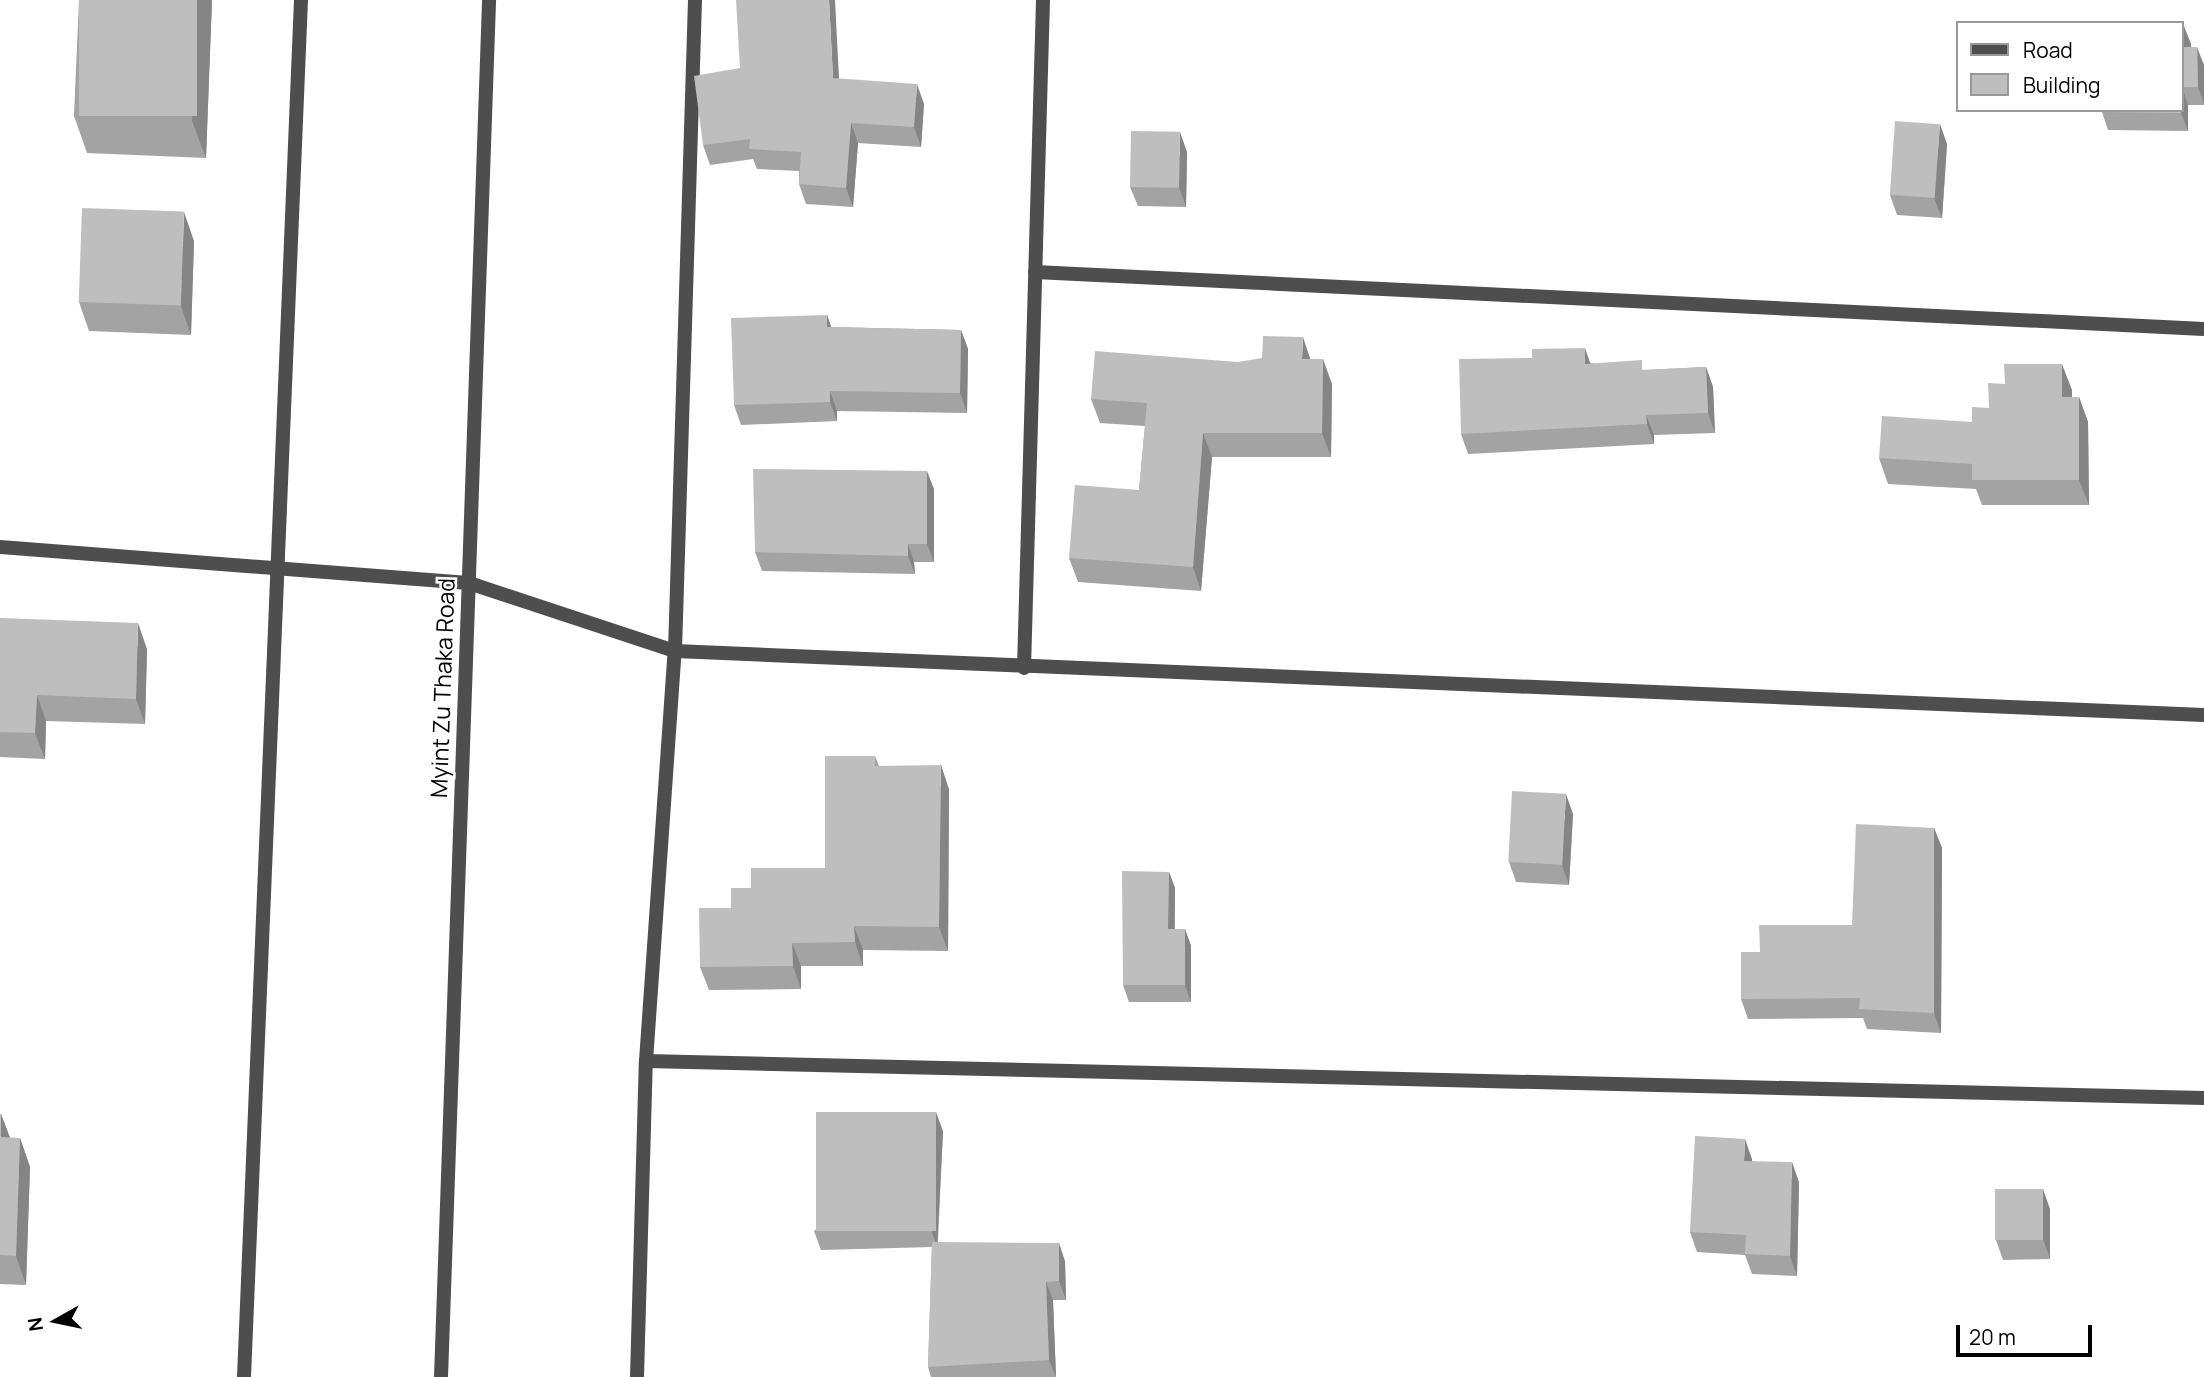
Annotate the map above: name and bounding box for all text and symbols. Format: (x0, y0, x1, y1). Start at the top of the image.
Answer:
legend (1955, 21, 2183, 112)
text: Road (2023, 36, 2073, 64)
text: Building (2023, 71, 2100, 99)
street label: Myint Zu Thaka Road (424, 578, 460, 798)
north arrow (21, 1286, 91, 1356)
scale bar (1959, 1310, 2096, 1354)
text: N (21, 1316, 49, 1333)
text: 20 m (1969, 1323, 2016, 1351)

